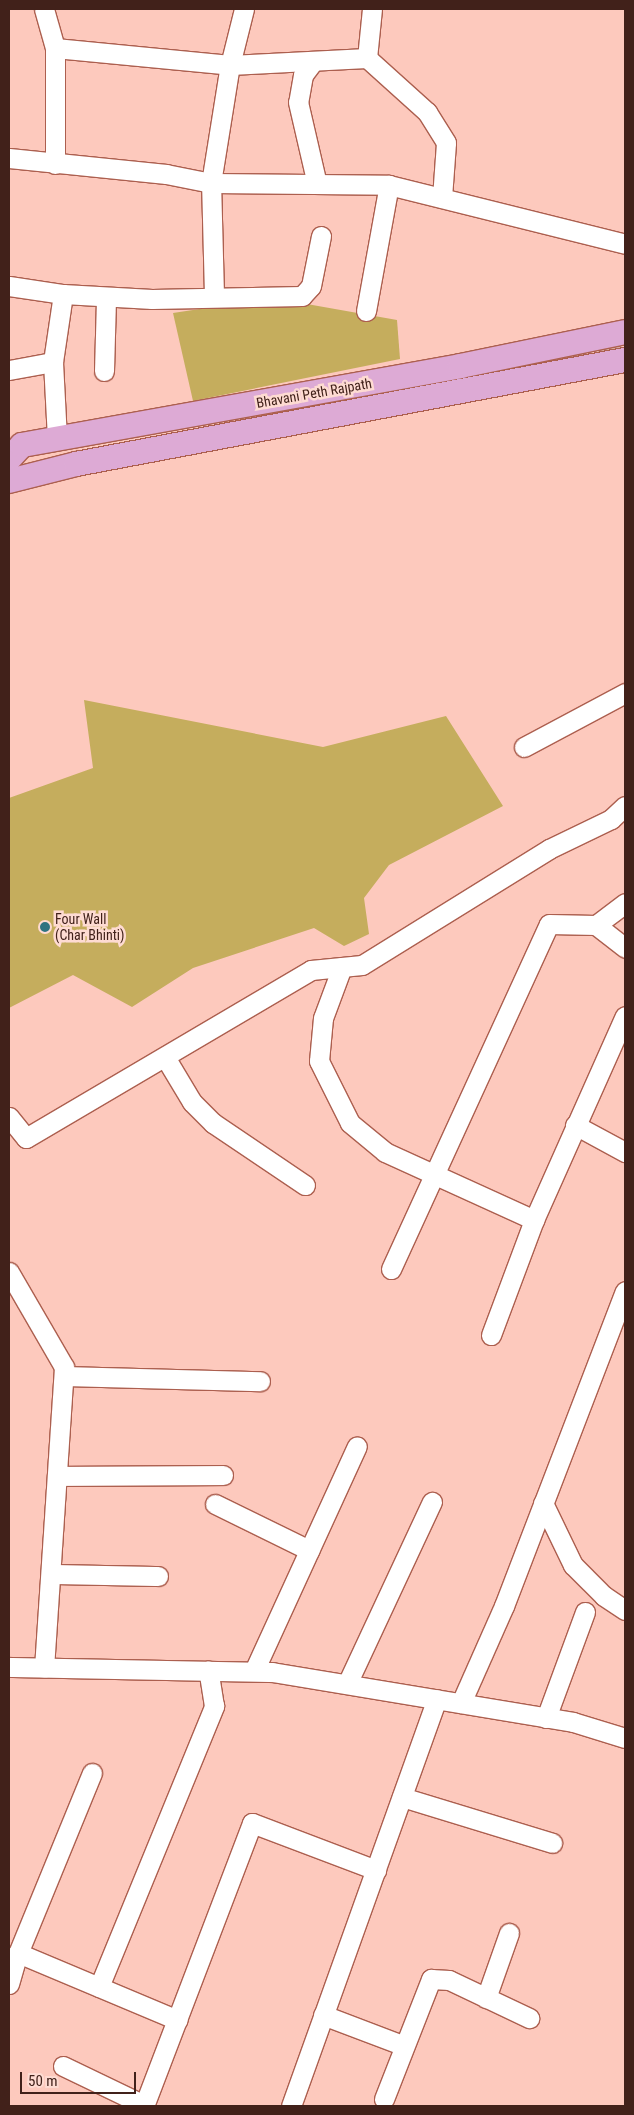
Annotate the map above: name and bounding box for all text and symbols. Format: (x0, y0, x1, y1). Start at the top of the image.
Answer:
street label: Bhavani Peth Rajpath (255, 375, 373, 411)
place label: Four Wall (Char Bhinti) (55, 911, 124, 944)
marker: Four Wall (Char Bhinti) (39, 921, 51, 933)
scale bar (22, 2062, 139, 2094)
text: 50 m (28, 2072, 58, 2090)

